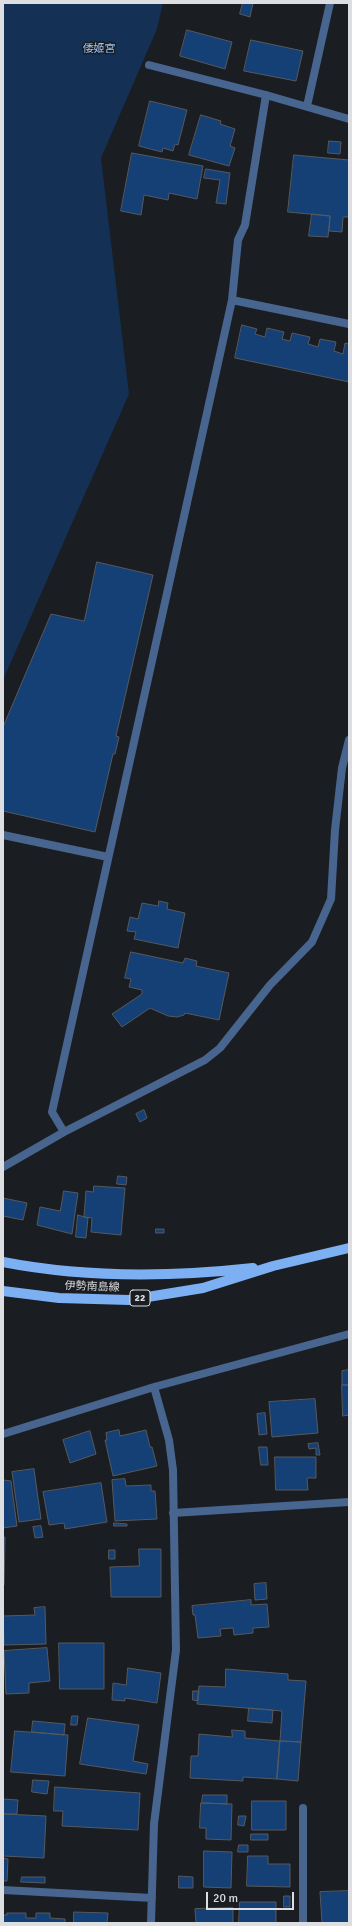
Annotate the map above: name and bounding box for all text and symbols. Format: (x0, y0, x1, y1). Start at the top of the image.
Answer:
park label: 倭姬宮 (83, 42, 115, 56)
street label: 伊勢南島線 (64, 1279, 120, 1295)
road number: 22 (130, 1290, 150, 1306)
scale bar (208, 1884, 296, 1910)
text: 20 m (213, 1891, 238, 1906)

